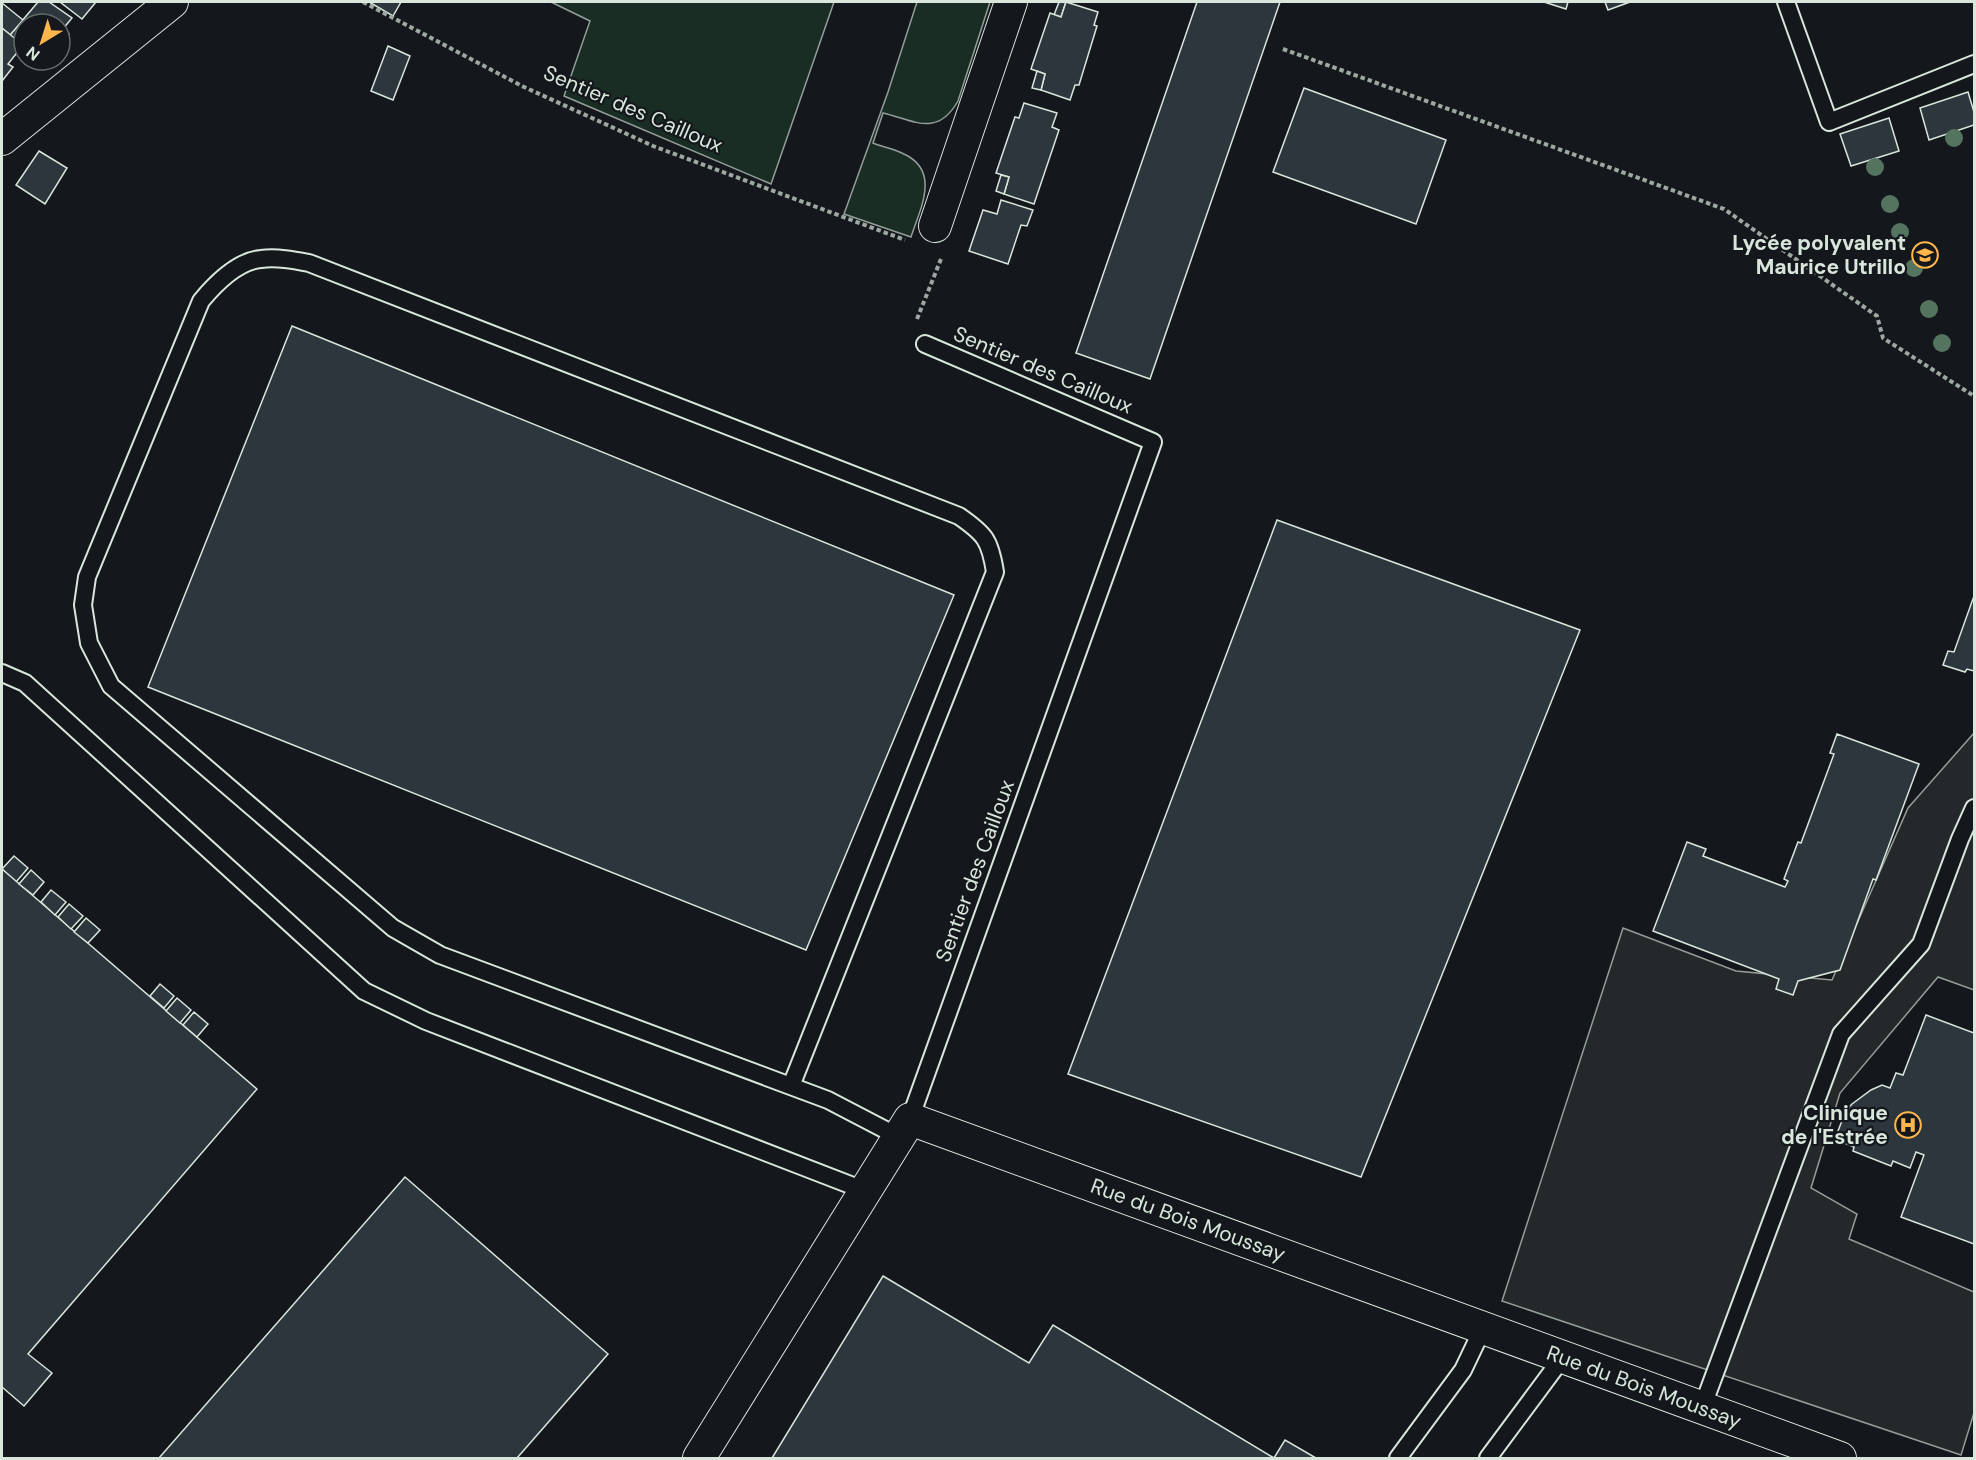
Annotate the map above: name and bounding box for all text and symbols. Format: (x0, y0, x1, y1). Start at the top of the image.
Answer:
north arrow (12, 12, 72, 72)
text: N (22, 42, 44, 65)
street label: Sentier des Cailloux (539, 59, 727, 159)
place label: Lycée polyvalent Maurice Utrillo (1732, 229, 1906, 281)
school or university icon: Lycée polyvalent Maurice Utrillo (1910, 240, 1940, 270)
street label: Sentier des Cailloux (949, 320, 1137, 420)
street label: Sentier des Cailloux (929, 776, 1021, 966)
place label: Clinique de l'Estrée (1781, 1099, 1888, 1151)
hospital icon: Clinique de l'Estrée (1893, 1110, 1923, 1140)
street label: Rue du Bois Moussay (1087, 1172, 1289, 1268)
street label: Rue du Bois Moussay (1543, 1339, 1745, 1435)

